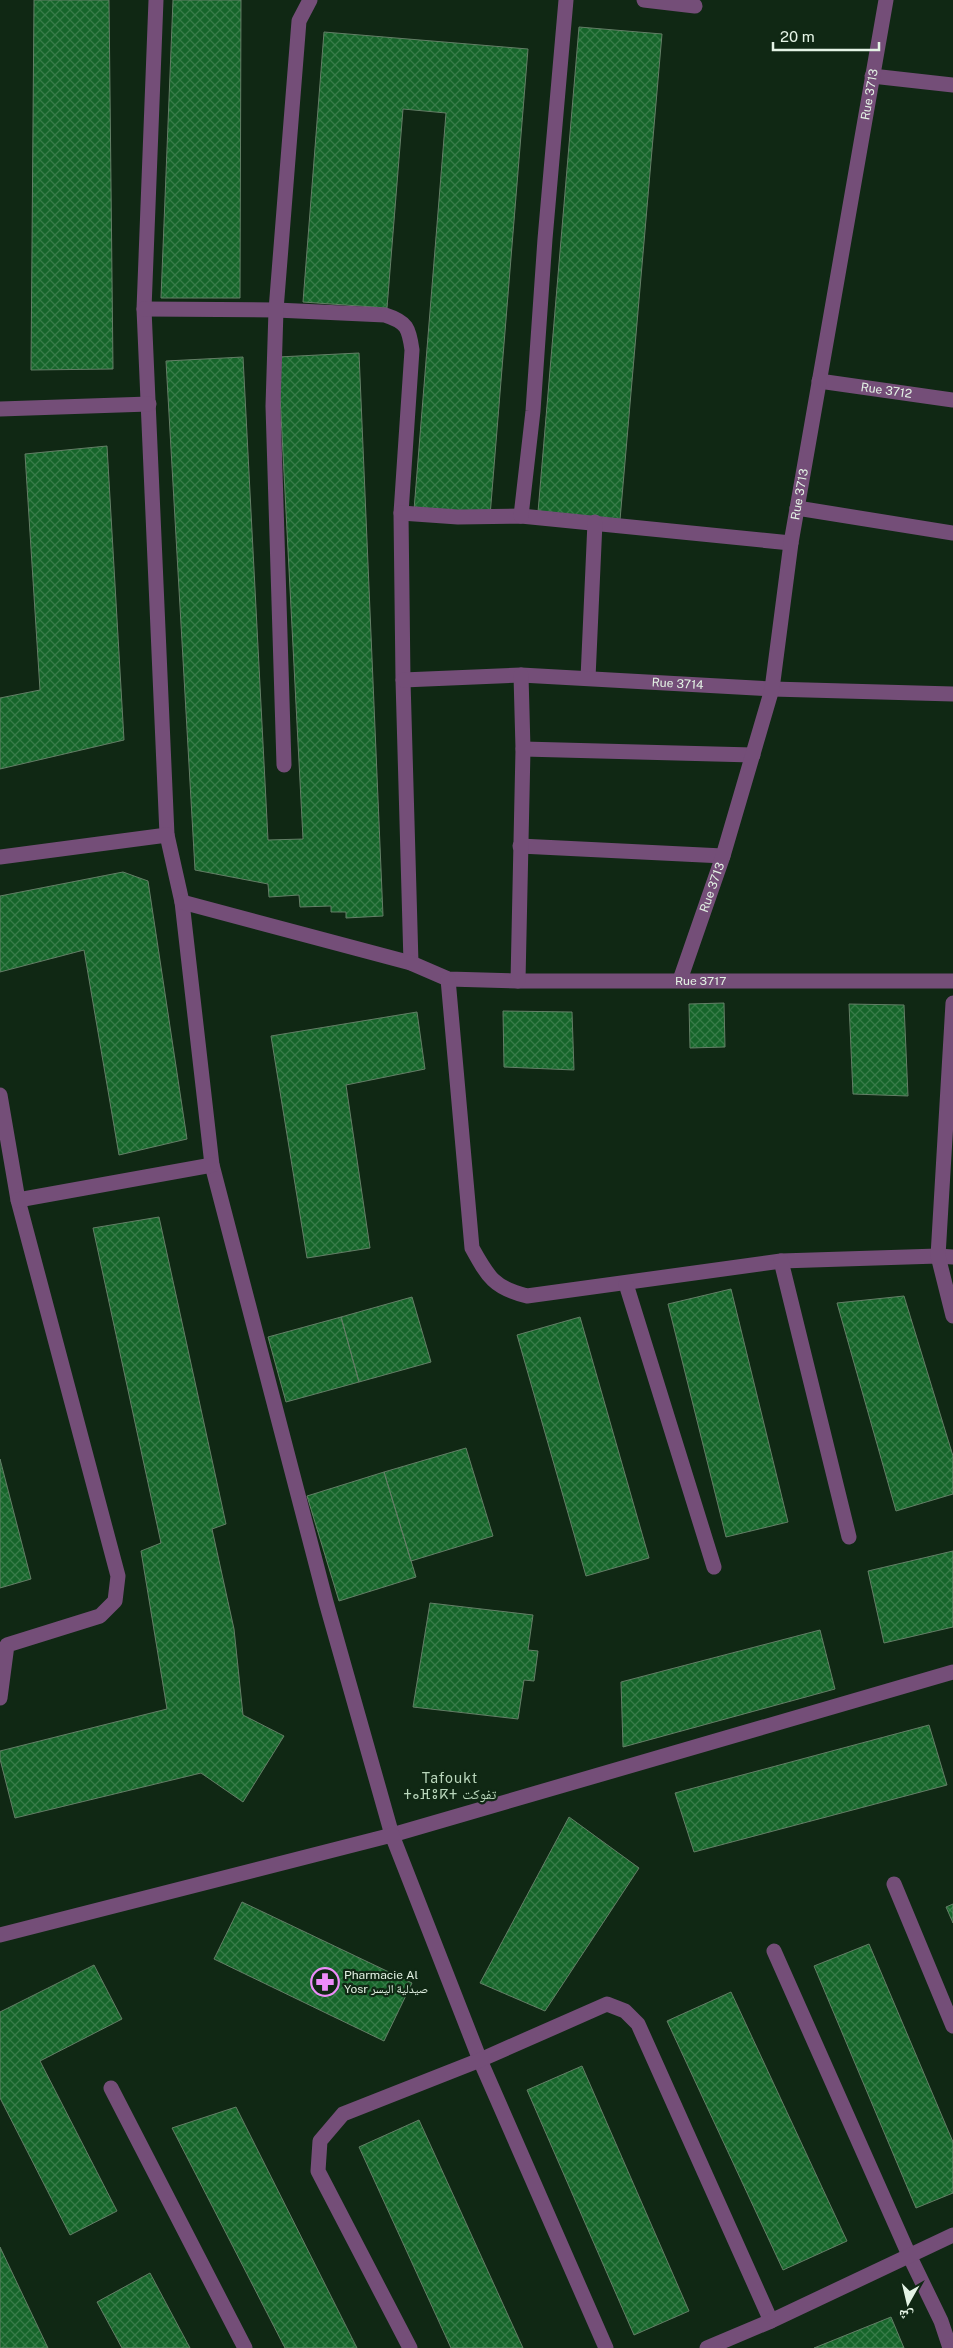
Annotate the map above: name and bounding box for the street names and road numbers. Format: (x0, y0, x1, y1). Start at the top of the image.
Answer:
street label: Rue 3713 (858, 68, 881, 121)
street label: Rue 3712 (860, 380, 913, 401)
street label: Rue 3713 (788, 467, 811, 521)
street label: Rue 3714 (651, 675, 704, 692)
street label: Rue 3713 (697, 861, 727, 914)
street label: Rue 3717 (675, 974, 726, 988)

